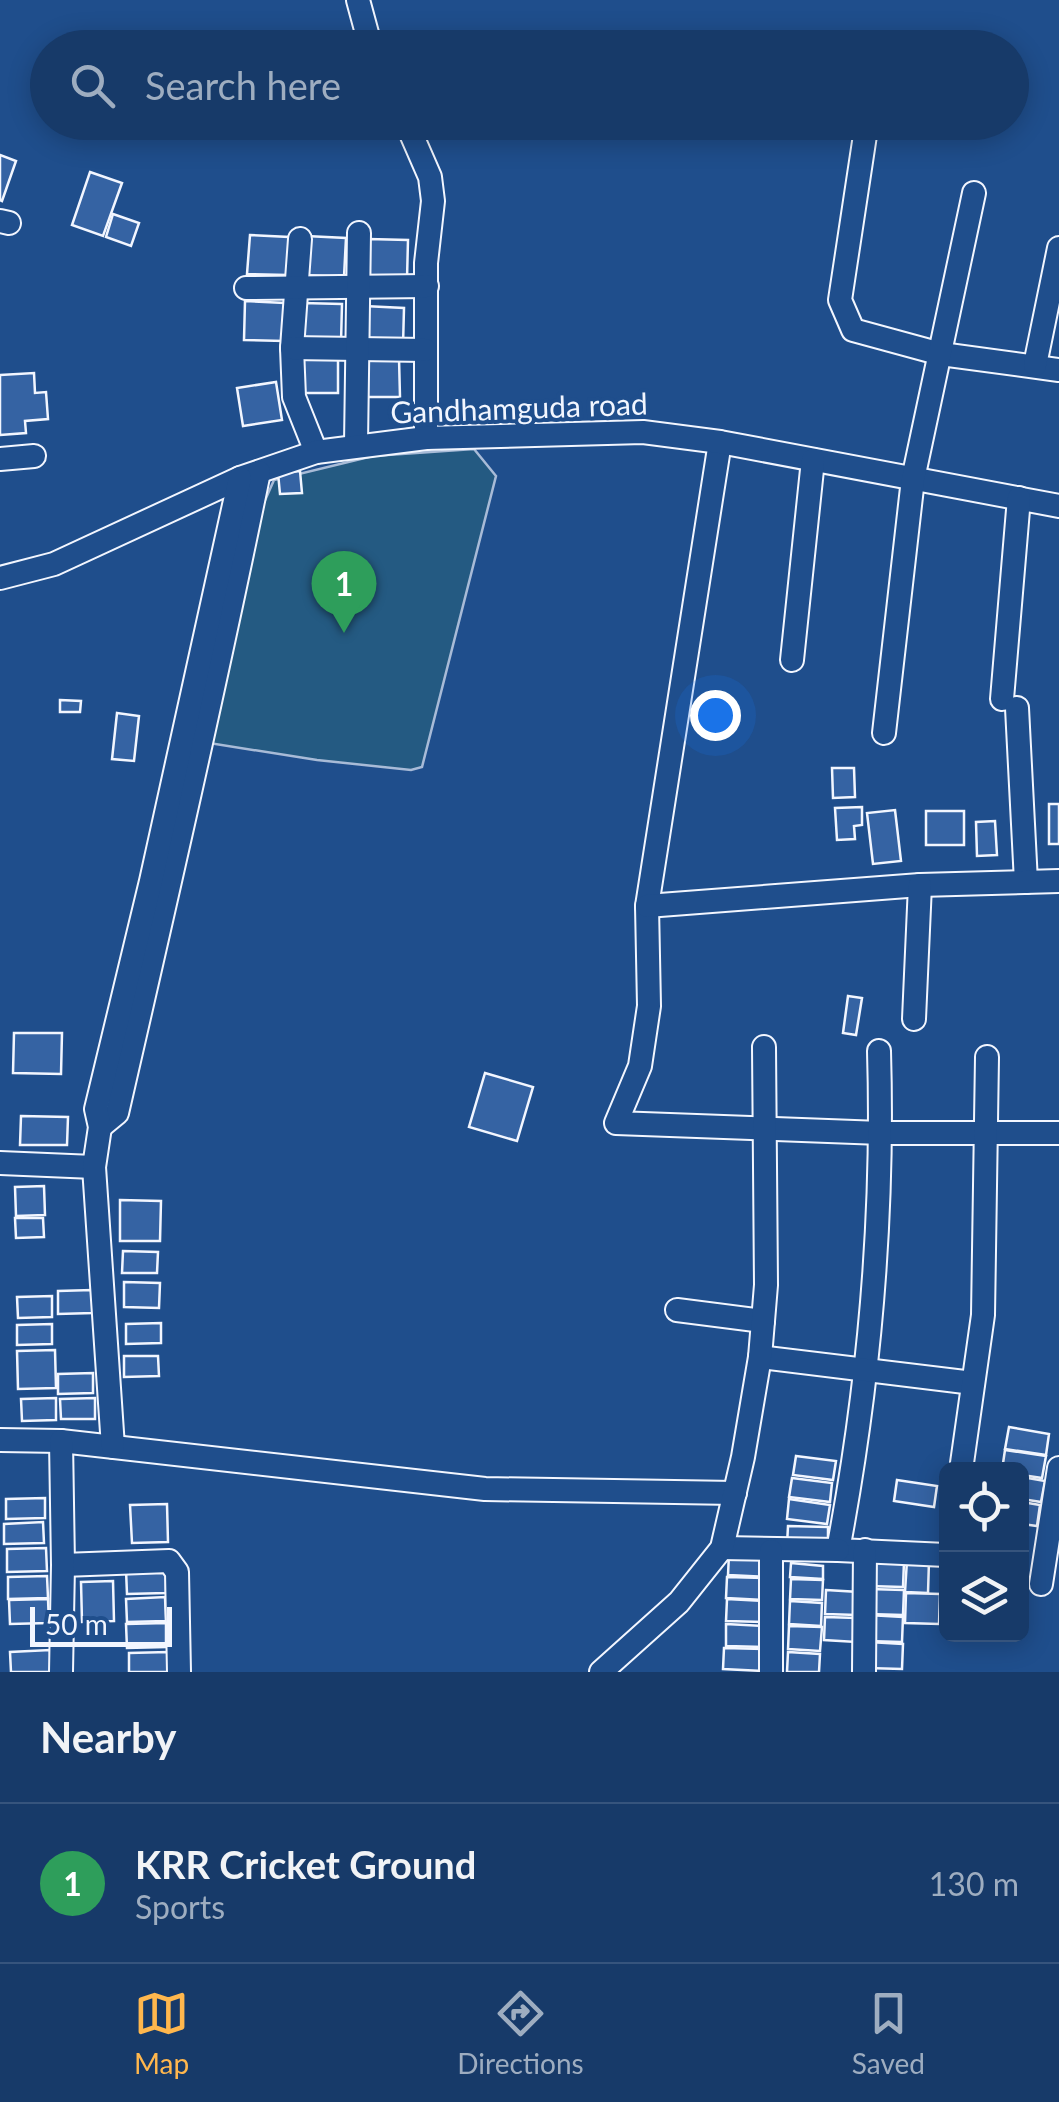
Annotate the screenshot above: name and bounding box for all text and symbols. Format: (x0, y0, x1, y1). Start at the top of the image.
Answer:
search box (30, 30, 1029, 140)
icon: search (65, 58, 120, 113)
text: Search here (145, 62, 341, 108)
street label: Gandhamguda road (390, 385, 648, 429)
pin: 1 (312, 550, 376, 633)
your location (690, 690, 741, 741)
map controls (939, 1462, 1029, 1642)
button: locate (939, 1462, 1029, 1552)
button: layers (939, 1552, 1029, 1642)
scale bar (30, 1602, 172, 1646)
text: 50 m (45, 1607, 108, 1641)
text: Nearby (40, 1712, 177, 1762)
text: KRR Cricket Ground (135, 1841, 476, 1887)
text: 1 (63, 1864, 82, 1903)
text: 130 m (929, 1864, 1019, 1903)
text: Sports (135, 1887, 225, 1926)
tab: Map (134, 1986, 189, 2080)
tab: Directions (457, 1986, 584, 2080)
tab: Saved (852, 1986, 925, 2080)

